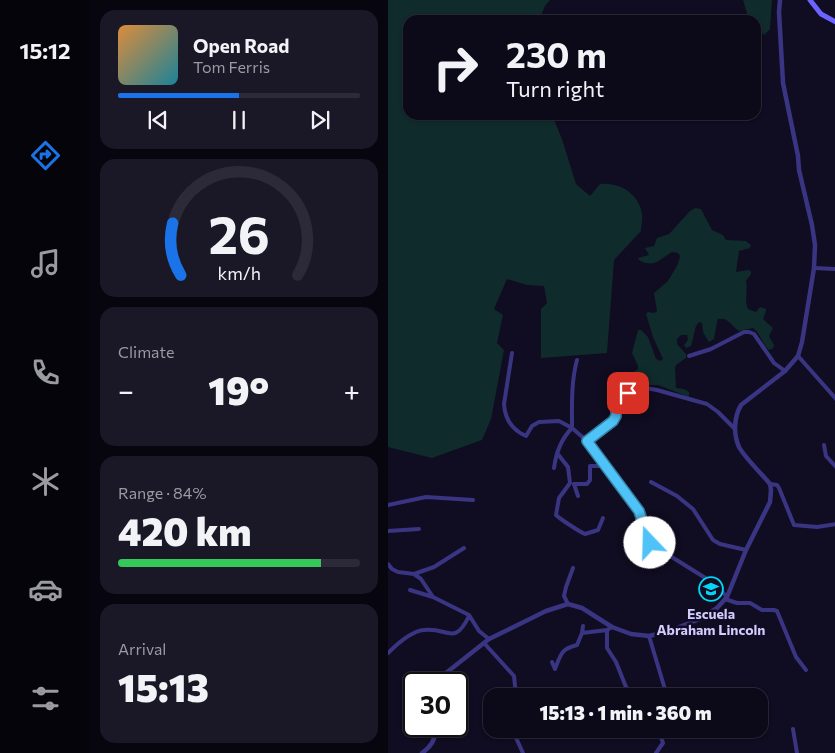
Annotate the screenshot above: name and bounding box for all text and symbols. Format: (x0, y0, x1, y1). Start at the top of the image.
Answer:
text: 230 m (506, 32, 607, 75)
text: Open Road (193, 34, 289, 57)
icon: right (423, 35, 488, 100)
text: 15:12 (19, 37, 71, 64)
text: Tom Ferris (193, 57, 270, 76)
text: Turn right (506, 75, 604, 102)
icon: previous (144, 106, 172, 134)
icon: pause (225, 106, 253, 134)
icon: next (306, 106, 334, 134)
icon: directions (28, 138, 63, 173)
text: 26 (208, 201, 270, 265)
icon: music (28, 246, 63, 281)
text: km/h (217, 262, 261, 284)
text: Climate (118, 342, 174, 361)
icon: phone (28, 355, 63, 390)
text: 19° (208, 366, 269, 413)
pin (607, 372, 649, 414)
text: − (118, 373, 134, 407)
text: + (344, 373, 360, 407)
icon: arrive (614, 379, 642, 407)
icon: climate (28, 464, 63, 499)
text: Range · 84% (118, 483, 206, 502)
text: 420 km (118, 507, 252, 554)
position arrow (623, 516, 675, 568)
icon: car (28, 572, 63, 607)
school or university icon: Escuela Abraham Lincoln (698, 576, 724, 602)
place label: Escuela Abraham Lincoln (657, 605, 765, 638)
text: Arrival (118, 639, 166, 658)
text: 15:13 (118, 663, 209, 710)
speed limit sign: 30 (403, 672, 468, 737)
icon: filters (28, 681, 63, 716)
text: 15:13 · 1 min · 360 m (539, 701, 712, 724)

